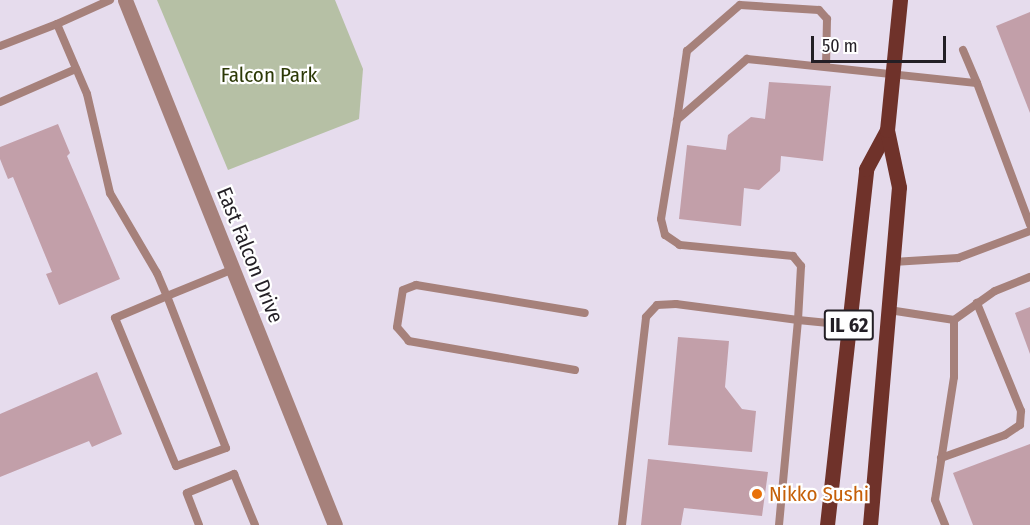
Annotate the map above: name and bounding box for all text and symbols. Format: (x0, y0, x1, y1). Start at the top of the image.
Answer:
scale bar (814, 24, 949, 62)
text: 50 m (822, 35, 858, 57)
park label: Falcon Park (221, 62, 317, 88)
street label: East Falcon Drive (211, 183, 289, 327)
road number: IL 62 (824, 308, 874, 342)
place label: Nikko Sushi (769, 481, 869, 507)
marker: Nikko Sushi (750, 487, 764, 501)

